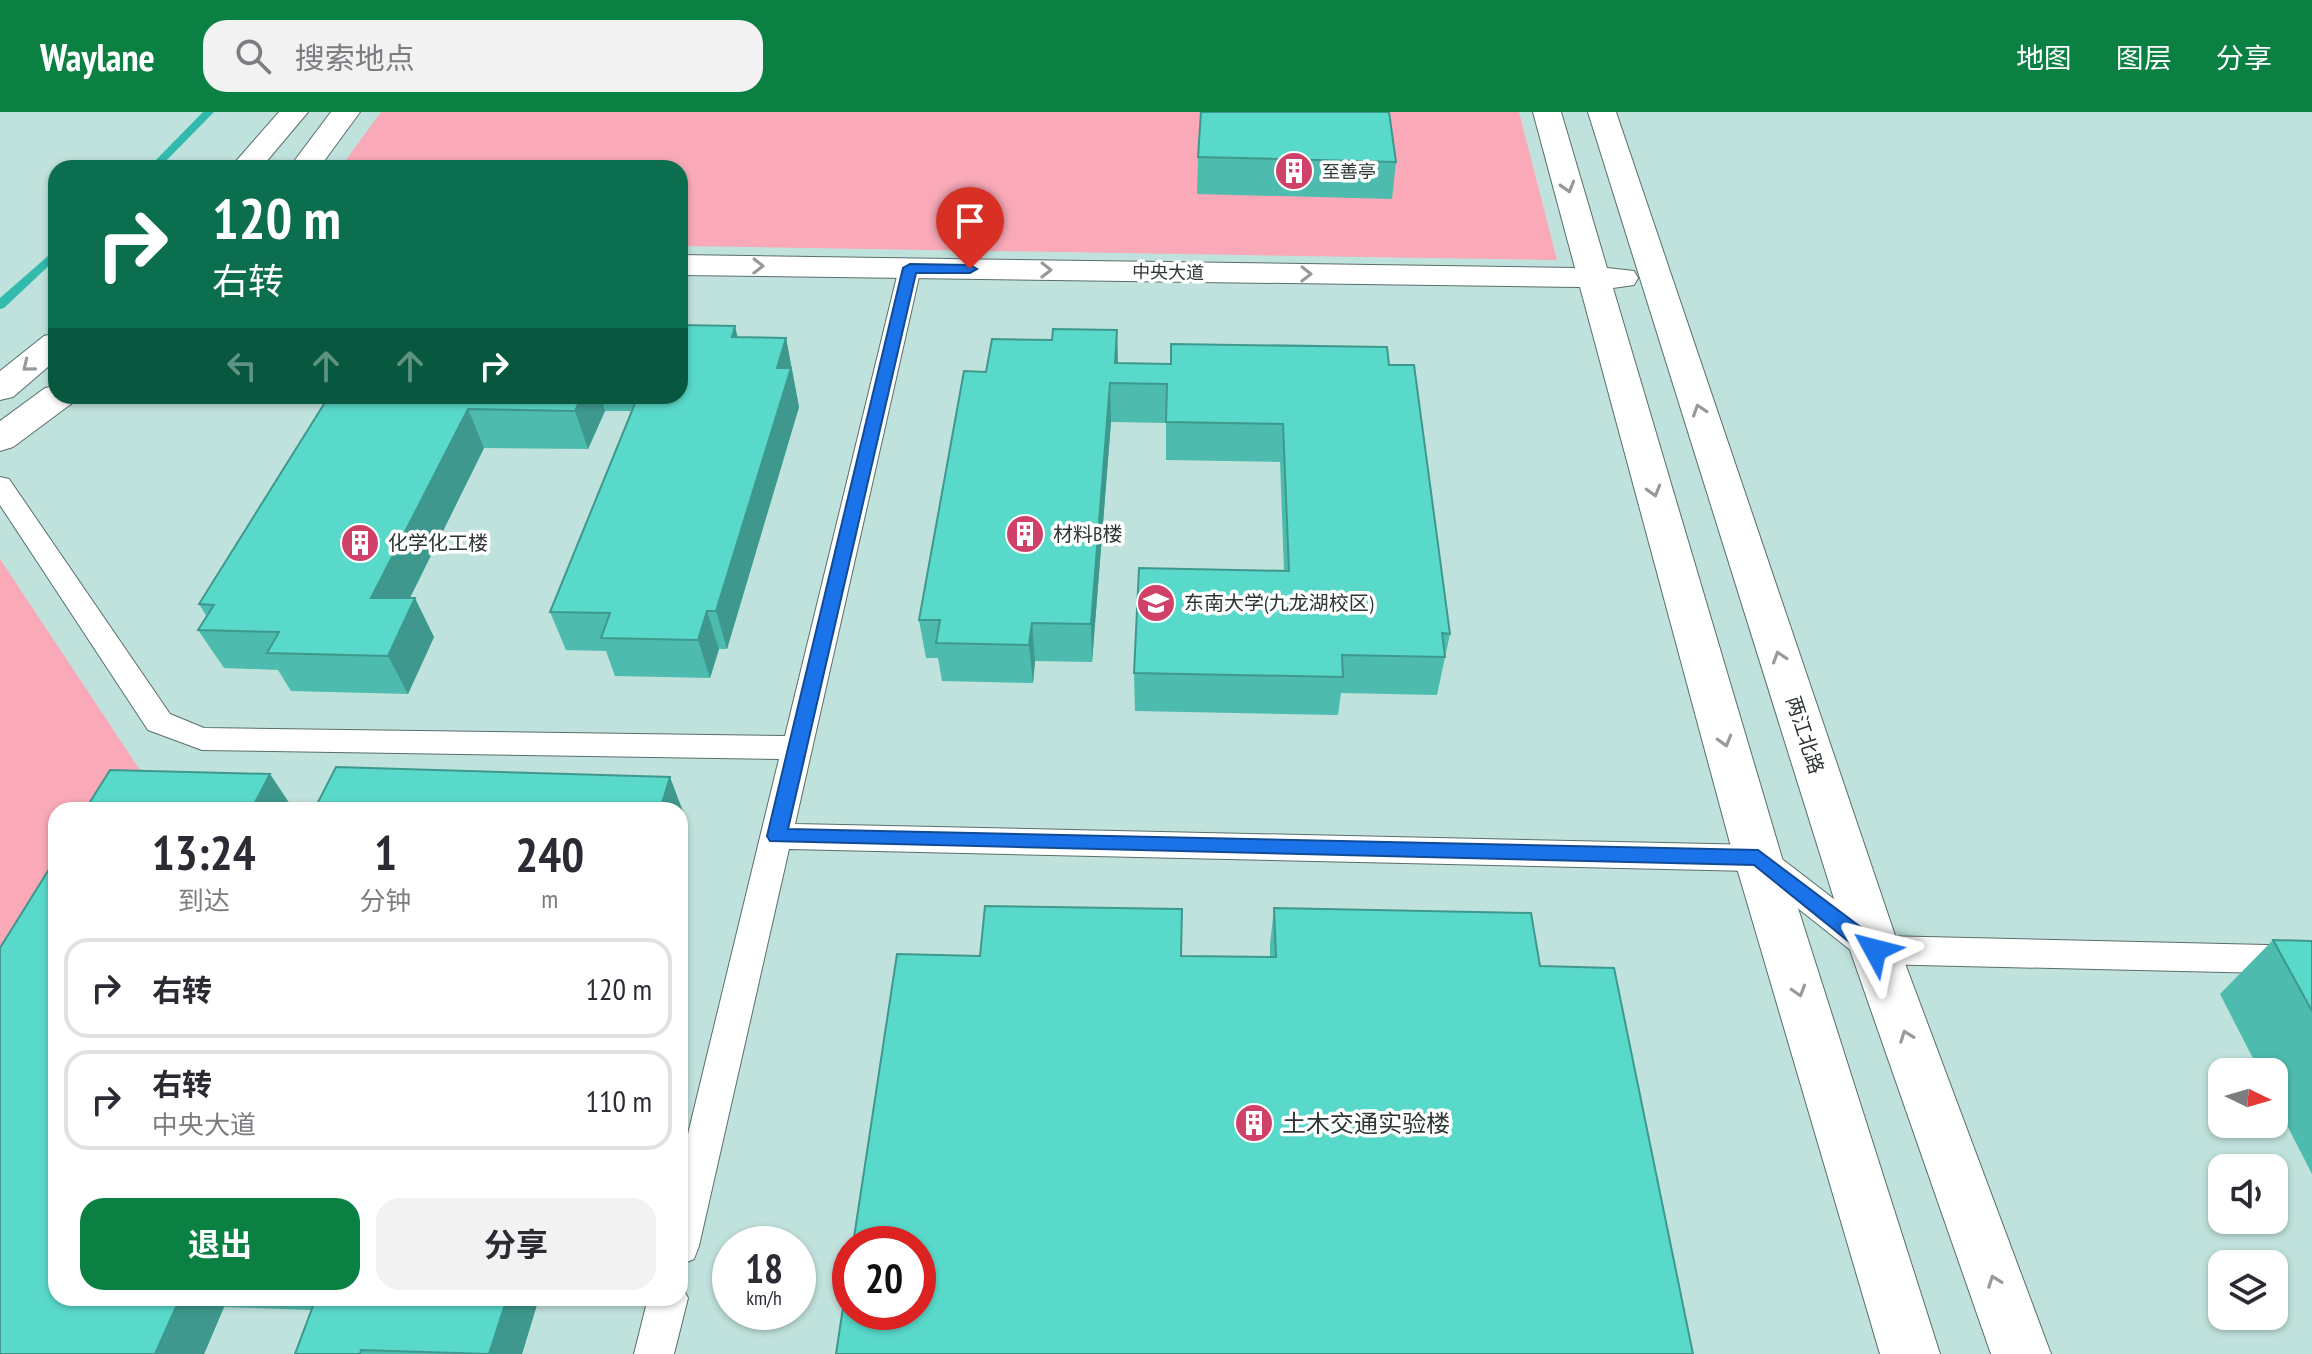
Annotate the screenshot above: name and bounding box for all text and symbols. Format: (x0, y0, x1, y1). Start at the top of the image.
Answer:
search box (203, 20, 763, 92)
text: Waylane (40, 32, 155, 81)
icon: search (231, 34, 275, 78)
text: 搜索地点 (295, 38, 415, 77)
text: 地图 (2016, 39, 2072, 76)
text: 图层 (2116, 39, 2172, 76)
text: 分享 (2216, 39, 2272, 76)
building icon: 至善亭 (1273, 150, 1315, 192)
place label: 至善亭 (1322, 160, 1376, 183)
one-way arrow (1559, 180, 1575, 193)
text: 120 m (212, 182, 341, 254)
pin (936, 187, 1004, 269)
icon: right (80, 192, 184, 296)
icon: arrive (948, 199, 992, 243)
text: 右转 (212, 257, 284, 304)
one-way arrow (752, 257, 765, 275)
street label: 中央大道 (1132, 260, 1204, 284)
one-way arrow (1040, 261, 1053, 279)
one-way arrow (1300, 265, 1313, 283)
icon: left (220, 344, 264, 388)
icon: ahead (304, 344, 348, 388)
icon: ahead (388, 344, 432, 388)
icon: right (472, 344, 516, 388)
one-way arrow (23, 356, 37, 371)
one-way arrow (1692, 403, 1708, 417)
one-way arrow (1645, 484, 1661, 497)
building icon: 材料B楼 (1004, 513, 1046, 555)
place label: 材料B楼 (1053, 521, 1122, 547)
building icon: 化学化工楼 (339, 522, 381, 564)
place label: 化学化工楼 (388, 530, 488, 556)
school or university icon: 东南大学(九龙湖校区) (1135, 582, 1177, 624)
place label: 东南大学(九龙湖校区) (1184, 590, 1374, 616)
one-way arrow (1773, 650, 1789, 664)
street label: 两江北路 (1780, 693, 1830, 777)
one-way arrow (1716, 734, 1732, 748)
text: 13:24 (152, 821, 256, 883)
text: 1 (374, 821, 397, 883)
text: 240 (515, 823, 584, 885)
text: m (541, 882, 558, 915)
text: 到达 (178, 884, 230, 917)
text: 分钟 (359, 884, 412, 917)
position arrow (1833, 908, 1917, 992)
icon: right (84, 966, 128, 1010)
text: 120 m (586, 969, 652, 1008)
text: 右转 (152, 970, 212, 1009)
one-way arrow (1790, 983, 1806, 997)
one-way arrow (1899, 1030, 1916, 1044)
north arrow (2208, 1058, 2288, 1138)
map controls (2208, 1058, 2288, 1330)
text: 右转 (152, 1064, 212, 1103)
icon: right (84, 1078, 128, 1122)
text: 110 m (586, 1081, 652, 1120)
building icon: 土木交通实验楼 (1233, 1102, 1275, 1144)
text: 中央大道 (152, 1108, 256, 1141)
place label: 土木交通实验楼 (1282, 1108, 1450, 1139)
button: sound (2208, 1154, 2288, 1234)
button: 退出 (80, 1198, 360, 1290)
button: 分享 (376, 1198, 656, 1290)
speed limit sign: 20 (832, 1226, 936, 1330)
text: 18 (745, 1242, 783, 1294)
button: layers (2208, 1250, 2288, 1330)
one-way arrow (1987, 1274, 2004, 1288)
text: km/h (746, 1285, 782, 1311)

